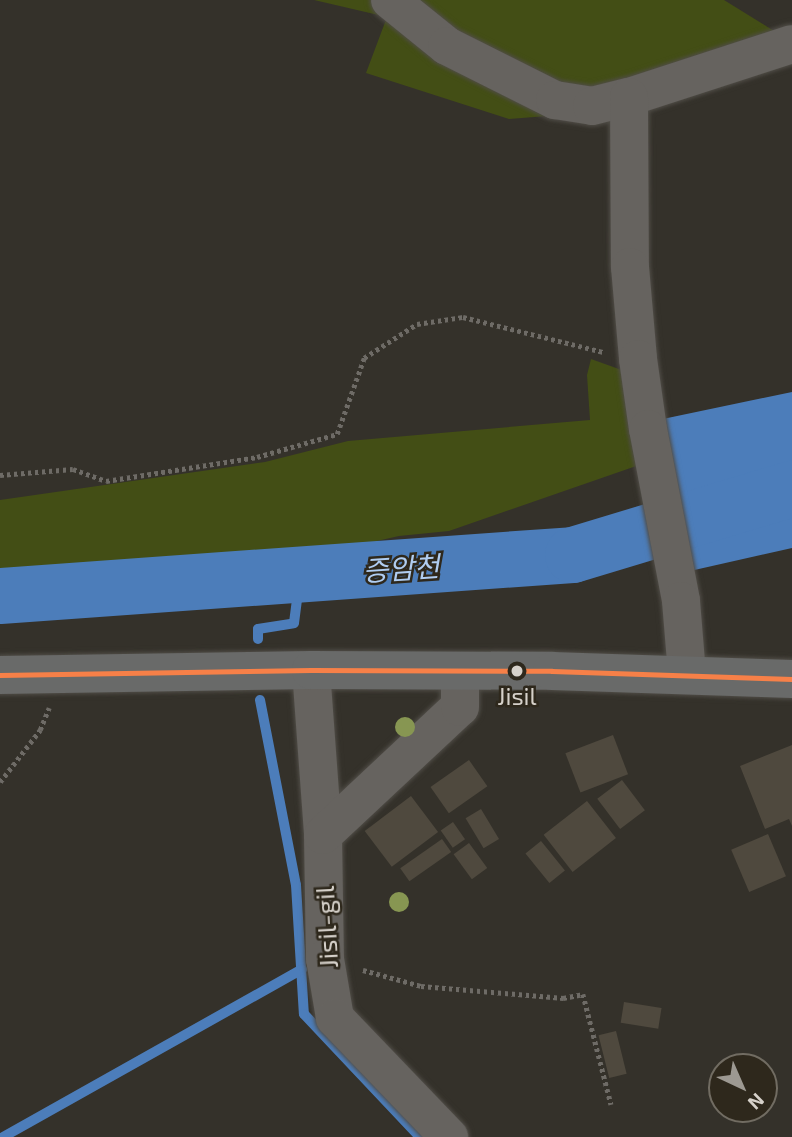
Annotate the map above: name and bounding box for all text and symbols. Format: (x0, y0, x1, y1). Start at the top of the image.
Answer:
water label: 증암천 (361, 549, 441, 587)
marker: Jisil (510, 664, 524, 678)
place label: Jisil (497, 682, 537, 710)
street label: Jisil-gil (308, 885, 344, 969)
north arrow (708, 1053, 778, 1123)
text: N (744, 1089, 769, 1115)

